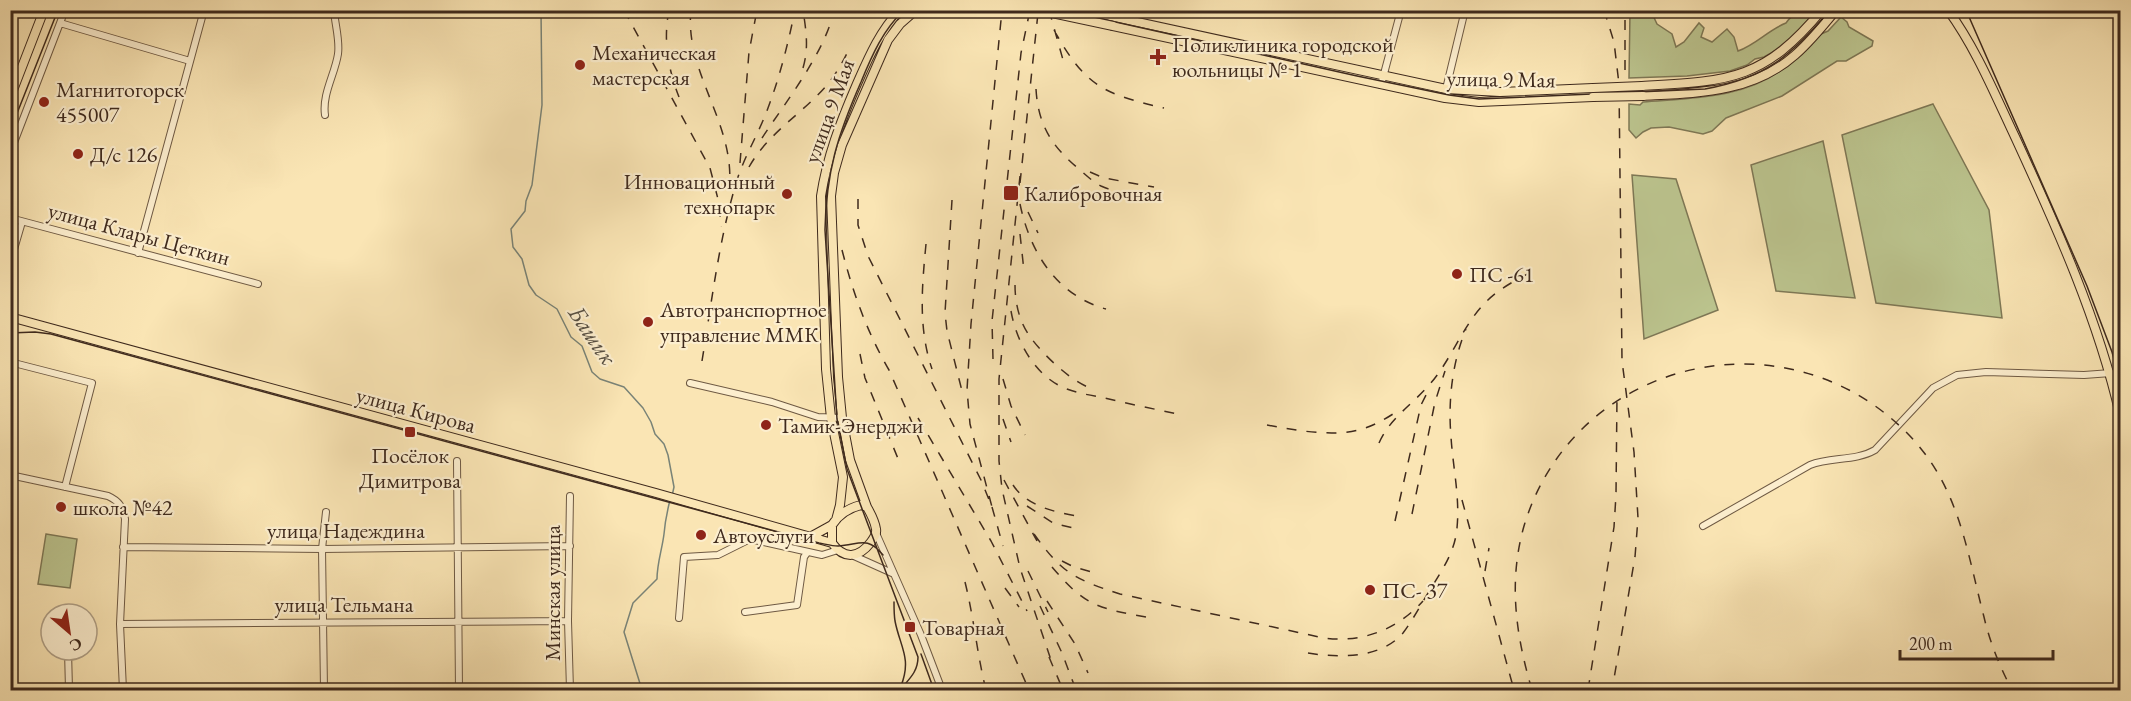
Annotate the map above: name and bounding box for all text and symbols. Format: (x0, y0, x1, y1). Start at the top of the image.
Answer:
place label: Поликлиника городской юольницы № 1 (1172, 30, 1394, 84)
place label: Механическая мастерская (592, 38, 716, 92)
marker: Поликлиника городской юольницы № 1 (1149, 48, 1167, 66)
street label: улица 9 Мая (797, 55, 861, 167)
marker: Механическая мастерская (573, 58, 587, 72)
street label: улица 9 Мая (1446, 64, 1556, 94)
place label: Магнитогорск 455007 (56, 75, 185, 129)
marker: Магнитогорск 455007 (37, 95, 51, 109)
place label: Д/с 126 (90, 140, 158, 169)
marker: Д/с 126 (71, 147, 85, 161)
place label: Инновационный технопарк (624, 167, 775, 221)
place label: Калибровочная (1024, 179, 1163, 208)
marker: Калибровочная (1002, 184, 1020, 202)
marker: Инновационный технопарк (780, 187, 794, 201)
street label: улица Клары Цеткин (45, 196, 233, 272)
place label: ПС -61 (1469, 260, 1534, 289)
marker: ПС -61 (1450, 267, 1464, 281)
place label: Автотранспортное управление ММК (659, 295, 827, 349)
water label: Башик (561, 298, 625, 371)
marker: Автотранспортное управление ММК (641, 315, 655, 329)
street label: улица Кирова (353, 380, 479, 440)
place label: Тамик-Энерджи (778, 411, 924, 440)
marker: Тамик-Энерджи (759, 418, 773, 432)
marker: Посёлок Димитрова (403, 425, 417, 439)
place label: Посёлок Димитрова (359, 441, 461, 495)
place label: школа №42 (73, 493, 173, 522)
marker: школа №42 (54, 500, 68, 514)
street label: улица Надеждина (267, 516, 425, 545)
place label: Автоуслуги (712, 521, 814, 550)
street label: Минская улица (538, 525, 567, 661)
marker: Автоуслуги (694, 528, 708, 542)
place label: ПС- 37 (1382, 576, 1448, 605)
marker: ПС- 37 (1363, 583, 1377, 597)
street label: улица Тельмана (274, 590, 414, 619)
north arrow (39, 602, 99, 662)
place label: Товарная (922, 613, 1005, 642)
marker: Товарная (903, 620, 917, 634)
scale bar (1900, 623, 2053, 661)
text: 200 m (1909, 632, 1953, 655)
text: С (66, 633, 86, 657)

